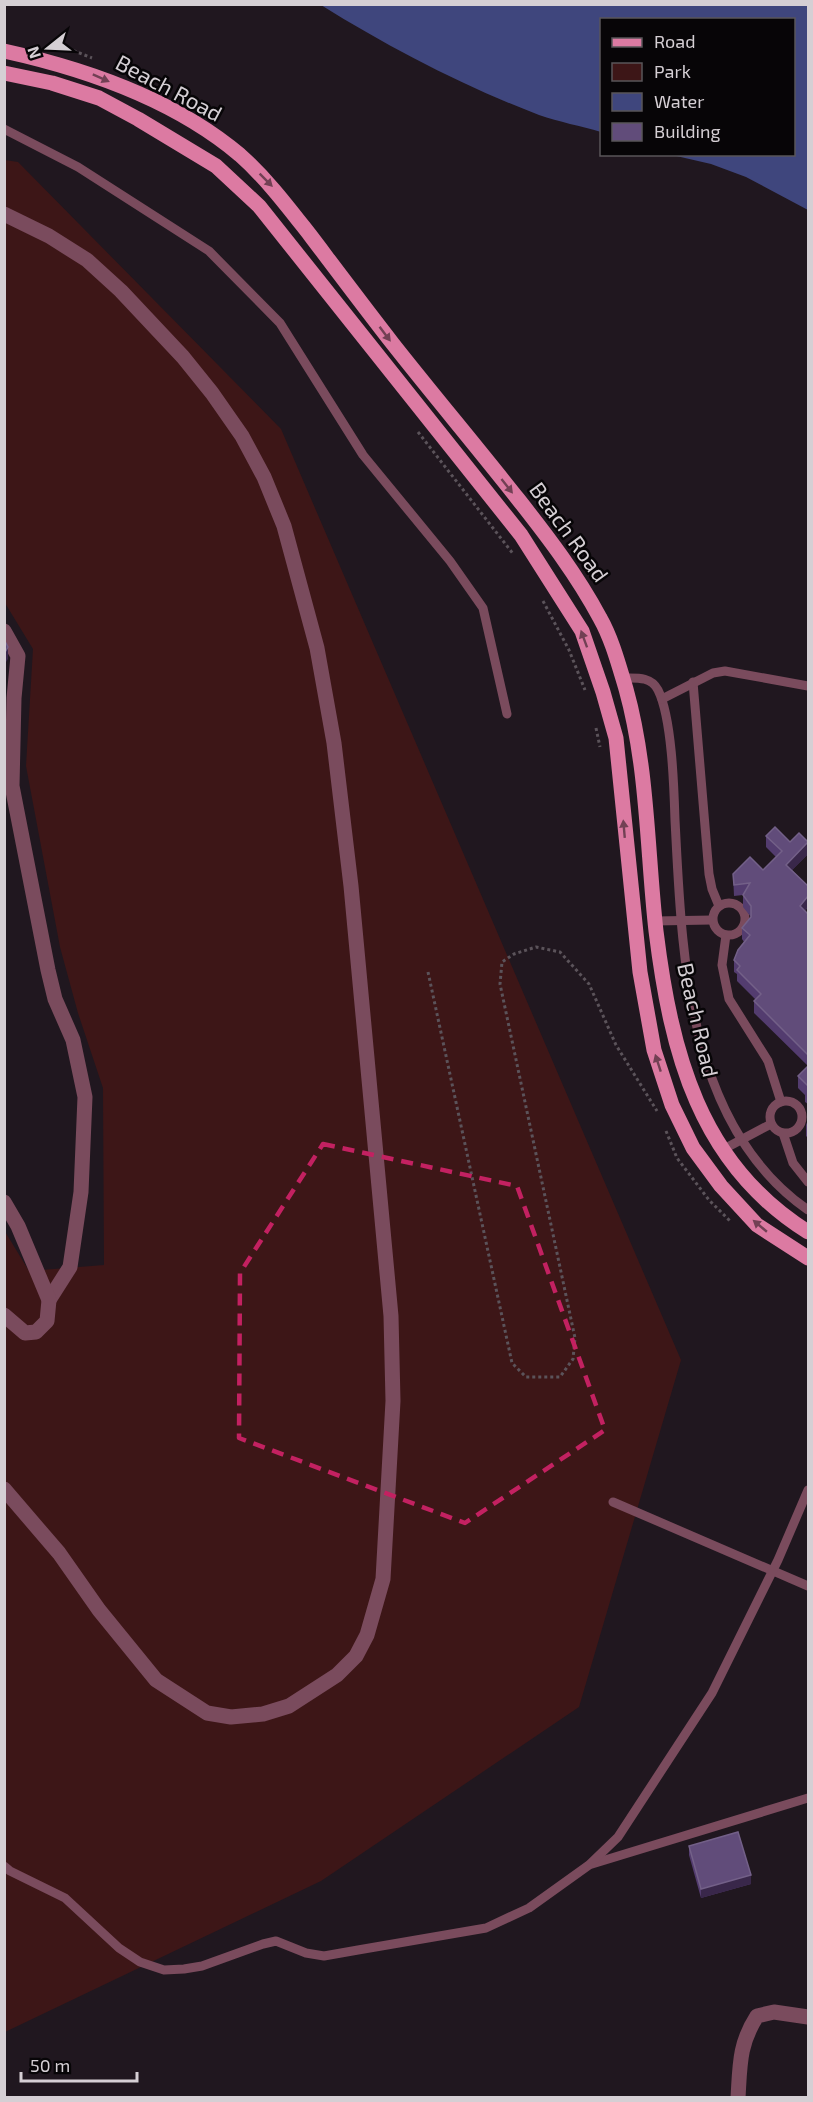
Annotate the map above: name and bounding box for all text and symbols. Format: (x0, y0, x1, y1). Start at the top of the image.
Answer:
north arrow (18, 18, 78, 78)
legend (600, 18, 795, 156)
text: Road (654, 30, 695, 52)
text: N (22, 44, 44, 61)
street label: Beach Road (112, 48, 227, 126)
text: Park (654, 60, 691, 82)
one-way arrow (93, 74, 110, 83)
text: Water (654, 90, 704, 112)
text: Building (654, 120, 721, 142)
one-way arrow (258, 173, 273, 187)
one-way arrow (379, 326, 392, 342)
street label: Beach Road (525, 477, 615, 586)
one-way arrow (501, 478, 514, 494)
one-way arrow (579, 630, 589, 648)
one-way arrow (619, 819, 629, 838)
street label: Beach Road (673, 960, 725, 1080)
one-way arrow (653, 1054, 663, 1072)
one-way arrow (752, 1219, 768, 1232)
scale bar (21, 2045, 136, 2083)
text: 50 m (30, 2054, 70, 2076)

